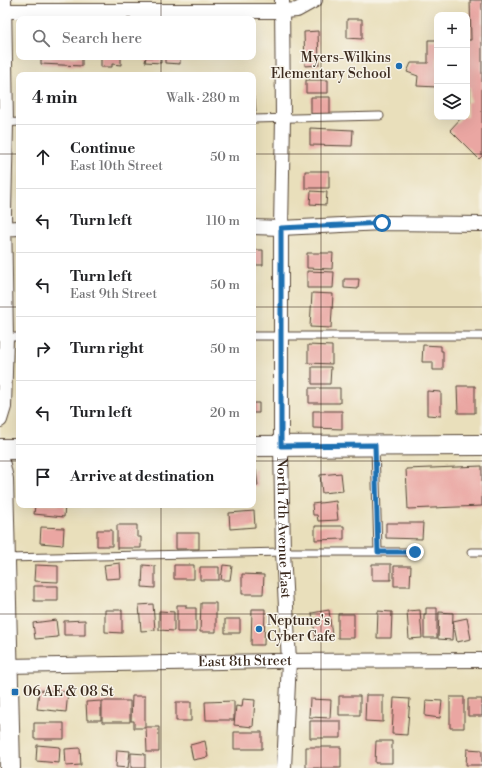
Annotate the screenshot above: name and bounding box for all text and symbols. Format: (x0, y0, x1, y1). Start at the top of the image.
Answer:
map controls (434, 12, 470, 120)
button: + (434, 12, 470, 48)
search box (16, 16, 256, 60)
icon: search (30, 27, 52, 49)
text: Search here (62, 29, 142, 48)
button: − (434, 48, 470, 84)
place label: Myers-Wilkins Elementary School (271, 49, 391, 83)
marker: Myers-Wilkins Elementary School (394, 61, 404, 71)
button: layers (434, 84, 470, 120)
text: 4 min (32, 87, 77, 109)
text: Walk · 280 m (166, 90, 240, 106)
text: Continue (70, 139, 135, 158)
icon: ahead (32, 146, 54, 168)
text: 50 m (210, 149, 240, 165)
text: East 10th Street (70, 158, 163, 174)
icon: left (32, 210, 54, 232)
text: Turn left (70, 211, 132, 230)
text: 110 m (206, 213, 240, 229)
route start (373, 214, 391, 232)
text: Turn left (70, 267, 132, 286)
icon: left (32, 274, 54, 296)
text: 50 m (210, 277, 240, 293)
text: East 9th Street (70, 286, 157, 302)
icon: right (32, 338, 54, 360)
text: Turn right (70, 339, 144, 358)
text: 50 m (210, 341, 240, 357)
icon: left (32, 402, 54, 424)
text: Turn left (70, 403, 132, 422)
text: 20 m (210, 405, 240, 421)
street label: North 7th Avenue East (272, 457, 295, 599)
icon: arrive (32, 466, 54, 488)
text: Arrive at destination (70, 467, 214, 486)
route end (406, 543, 424, 561)
place label: Neptune's Cyber Cafe (267, 612, 336, 646)
marker: Neptune's Cyber Cafe (254, 624, 264, 634)
street label: East 8th Street (198, 652, 292, 671)
place label: 06 AE & 08 St (23, 683, 114, 701)
marker: 06 AE & 08 St (10, 687, 20, 697)

